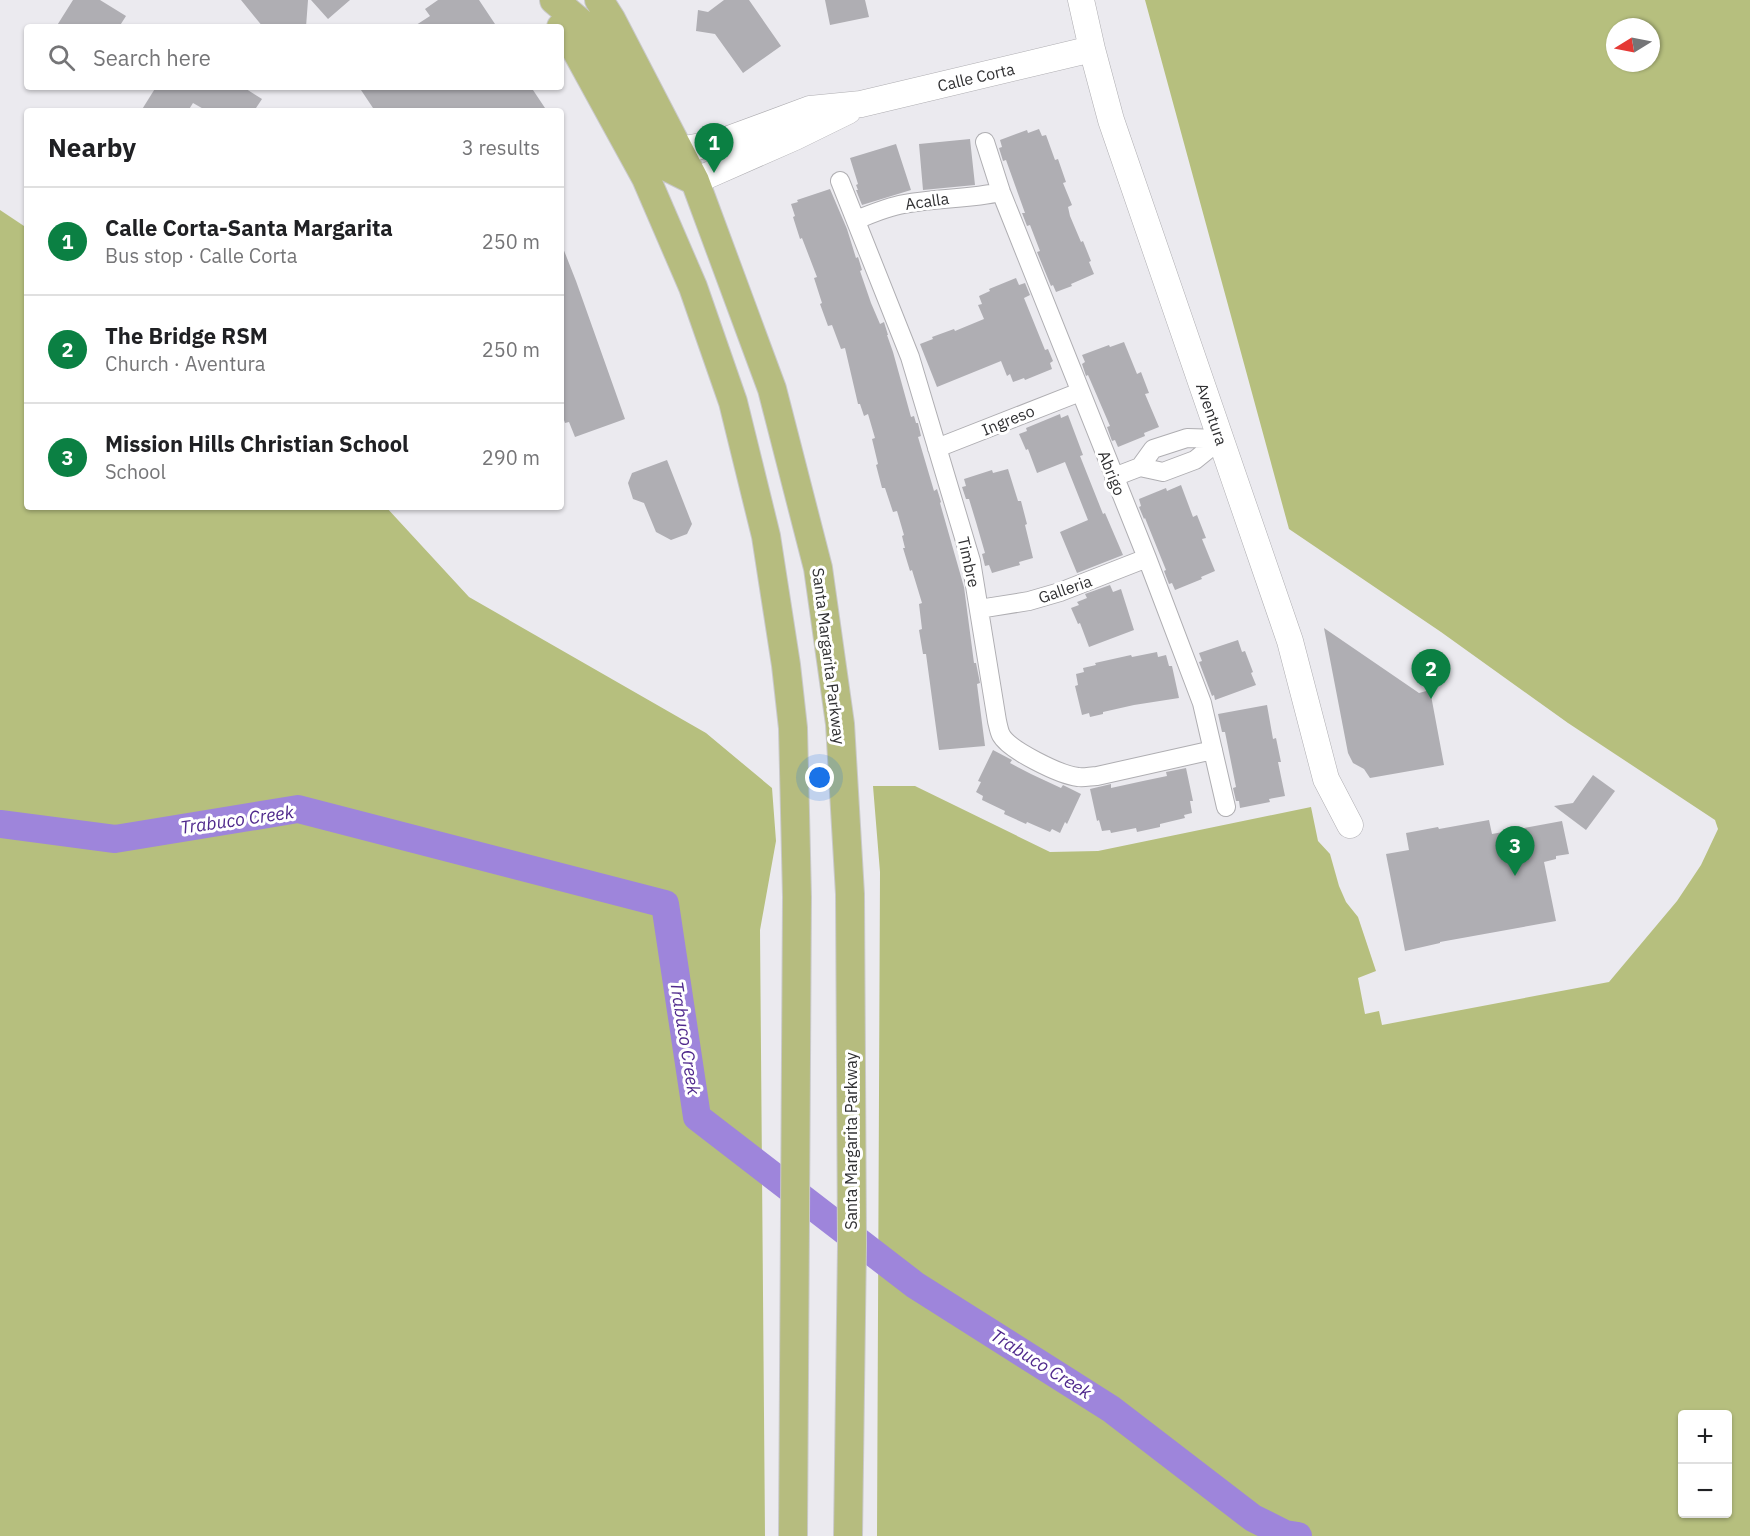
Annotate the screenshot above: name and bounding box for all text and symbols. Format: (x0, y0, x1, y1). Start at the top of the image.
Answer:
north arrow (1606, 18, 1660, 72)
search box (24, 24, 564, 90)
icon: search (45, 41, 78, 74)
text: Search here (93, 43, 211, 72)
street label: Calle Corta (935, 58, 1017, 96)
pin: 1 (694, 124, 734, 173)
text: Nearby (48, 130, 136, 164)
text: 3 results (462, 134, 540, 161)
street label: Acalla (904, 188, 951, 214)
text: Calle Corta-Santa Margarita (105, 213, 393, 242)
text: 1 (62, 228, 74, 255)
text: 250 m (482, 228, 540, 255)
text: Bus stop · Calle Corta (105, 242, 298, 269)
text: The Bridge RSM (105, 321, 268, 350)
text: 2 (62, 336, 74, 363)
text: 250 m (482, 336, 540, 363)
text: Church · Aventura (105, 350, 266, 377)
street label: Aventura (1192, 380, 1232, 448)
street label: Ingreso (979, 400, 1037, 440)
text: Mission Hills Christian School (105, 429, 409, 458)
text: 3 (62, 444, 74, 471)
text: 290 m (482, 444, 540, 471)
street label: Abrigo (1094, 448, 1130, 498)
text: School (105, 458, 166, 485)
street label: Timbre (954, 535, 985, 589)
street label: Santa Margarita Parkway (808, 567, 850, 745)
street label: Galleria (1036, 570, 1095, 607)
pin: 2 (1412, 650, 1450, 699)
your location (805, 763, 834, 792)
water label: Trabuco Creek (179, 800, 296, 839)
pin: 3 (1496, 826, 1534, 876)
water label: Trabuco Creek (665, 980, 706, 1097)
street label: Santa Margarita Parkway (841, 1052, 861, 1230)
water label: Trabuco Creek (987, 1324, 1096, 1404)
map controls (1678, 1410, 1732, 1518)
button: + (1678, 1410, 1732, 1464)
button: − (1678, 1464, 1732, 1518)

